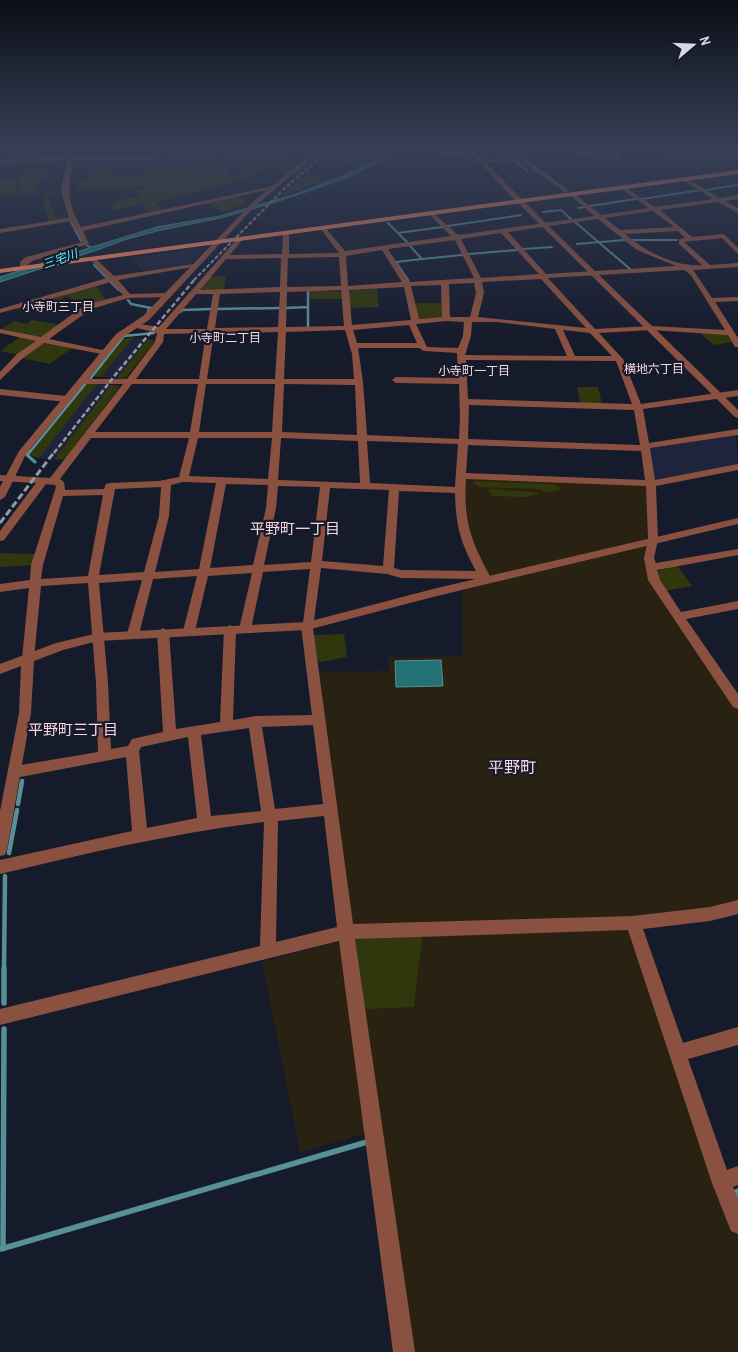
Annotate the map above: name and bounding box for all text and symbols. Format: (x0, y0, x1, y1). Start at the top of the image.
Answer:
north arrow (668, 20, 718, 70)
text: N (695, 34, 715, 48)
water label: 三宅川 (40, 245, 82, 272)
district label: 小寺町三丁目 (22, 299, 94, 315)
district label: 小寺町二丁目 (189, 330, 261, 346)
district label: 横地六丁目 (624, 361, 684, 377)
district label: 小寺町一丁目 (438, 363, 510, 379)
district label: 平野町一丁目 (250, 518, 340, 539)
district label: 平野町三丁目 (28, 719, 118, 740)
district label: 平野町 (488, 756, 536, 778)

